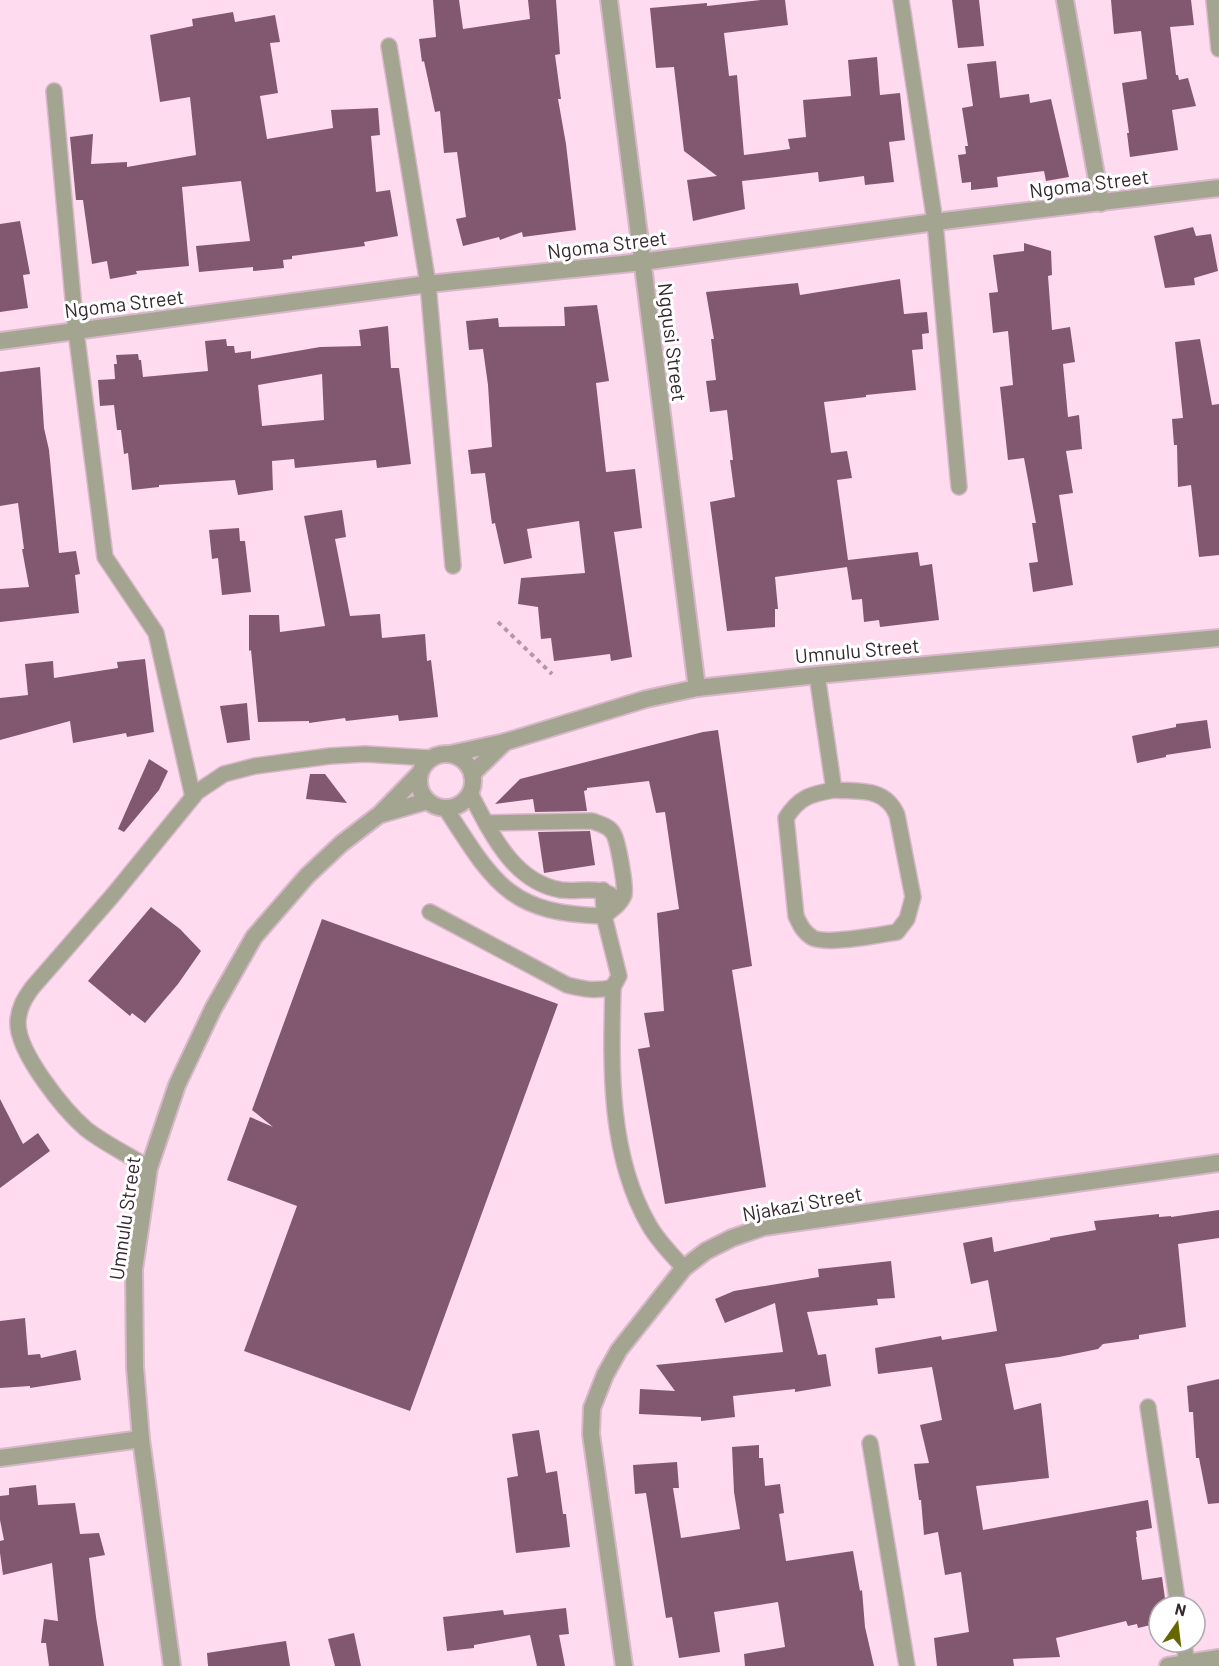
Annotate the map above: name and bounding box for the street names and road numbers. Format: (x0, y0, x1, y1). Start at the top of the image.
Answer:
street label: Ngoma Street (1028, 164, 1150, 202)
street label: Ngoma Street (546, 225, 668, 263)
street label: Ngqusi Street (654, 281, 692, 403)
street label: Ngoma Street (63, 284, 185, 322)
street label: Umnulu Street (794, 633, 920, 667)
street label: Umnulu Street (103, 1154, 145, 1282)
street label: Njakazi Street (740, 1181, 864, 1225)

